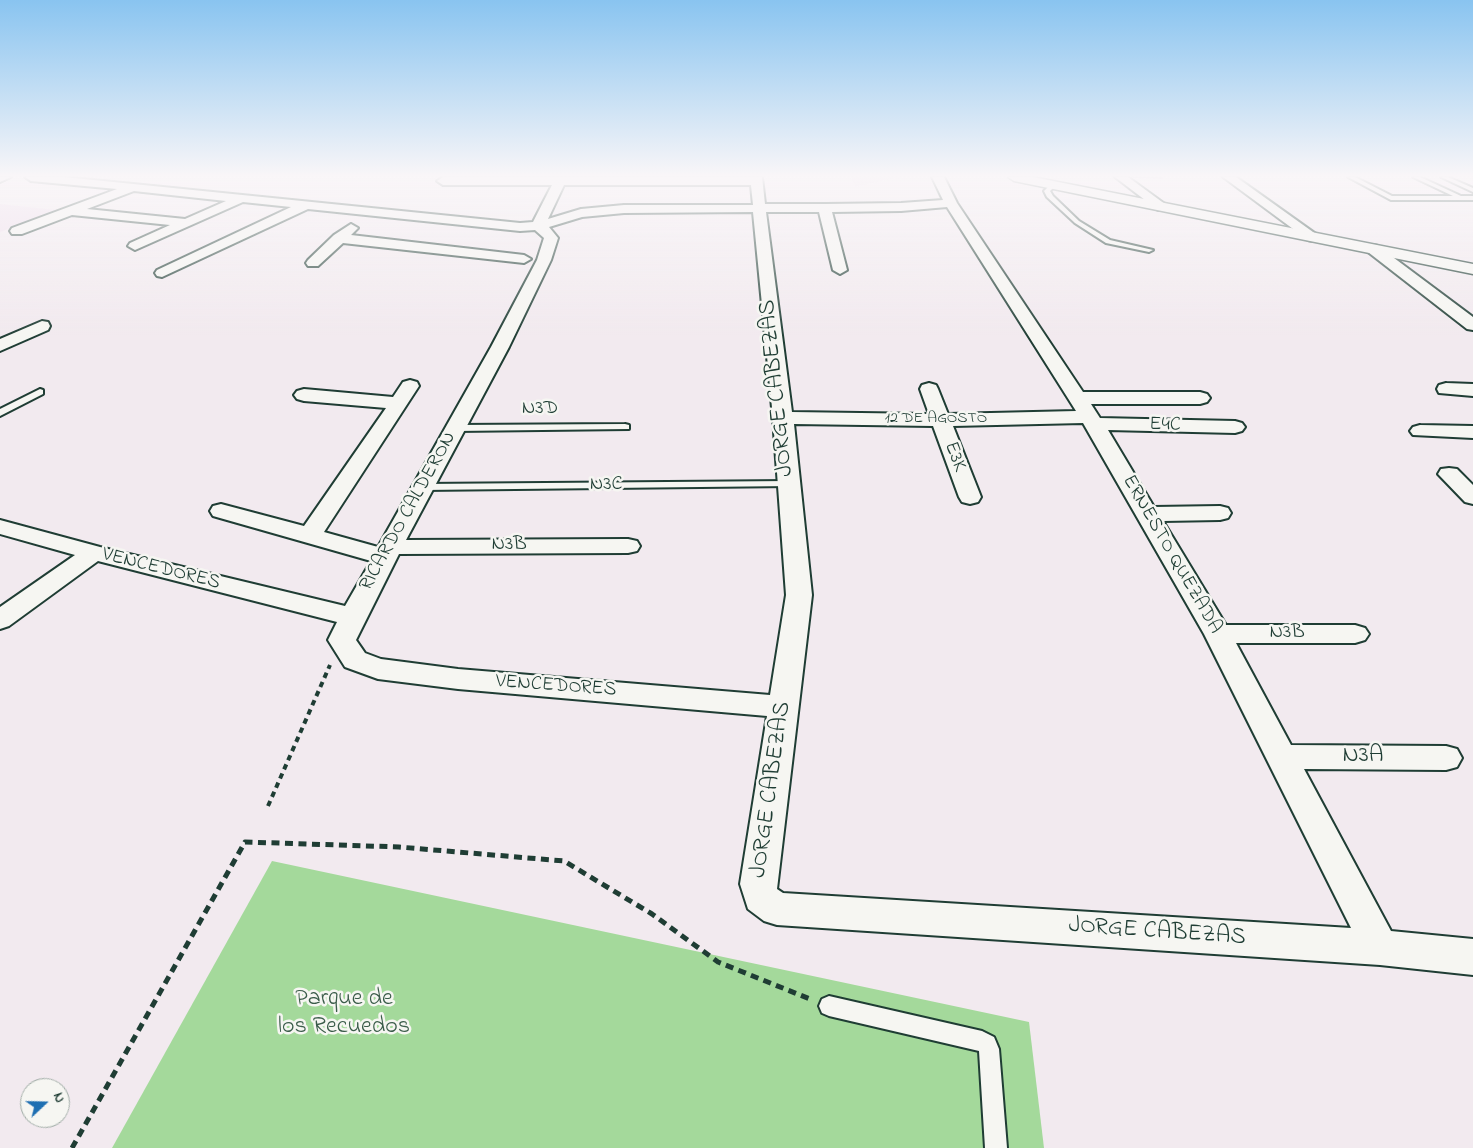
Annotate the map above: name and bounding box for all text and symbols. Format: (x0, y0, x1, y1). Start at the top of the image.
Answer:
street label: JORGE CABEZAS (754, 298, 802, 478)
street label: N3D (522, 398, 558, 422)
street label: 12 DE AGOSTO (885, 409, 987, 429)
street label: E4C (1149, 414, 1181, 438)
street label: RICARDO CALDERON (355, 428, 463, 596)
street label: E3K (937, 439, 971, 475)
street label: ERNESTO QUEZADA (1116, 471, 1226, 639)
street label: N3C (590, 474, 622, 498)
street label: N3B (491, 534, 527, 558)
street label: VENCEDORES (100, 544, 222, 596)
street label: N3B (1269, 622, 1305, 646)
street label: VENCEDORES (495, 671, 617, 703)
street label: JORGE CABEZAS (745, 700, 799, 880)
street label: N3A (1343, 743, 1383, 771)
street label: JORGE CABEZAS (1067, 912, 1247, 954)
park label: Parque de los Recuedos (278, 986, 410, 1042)
north arrow (20, 1078, 70, 1128)
text: N (47, 1090, 70, 1106)

